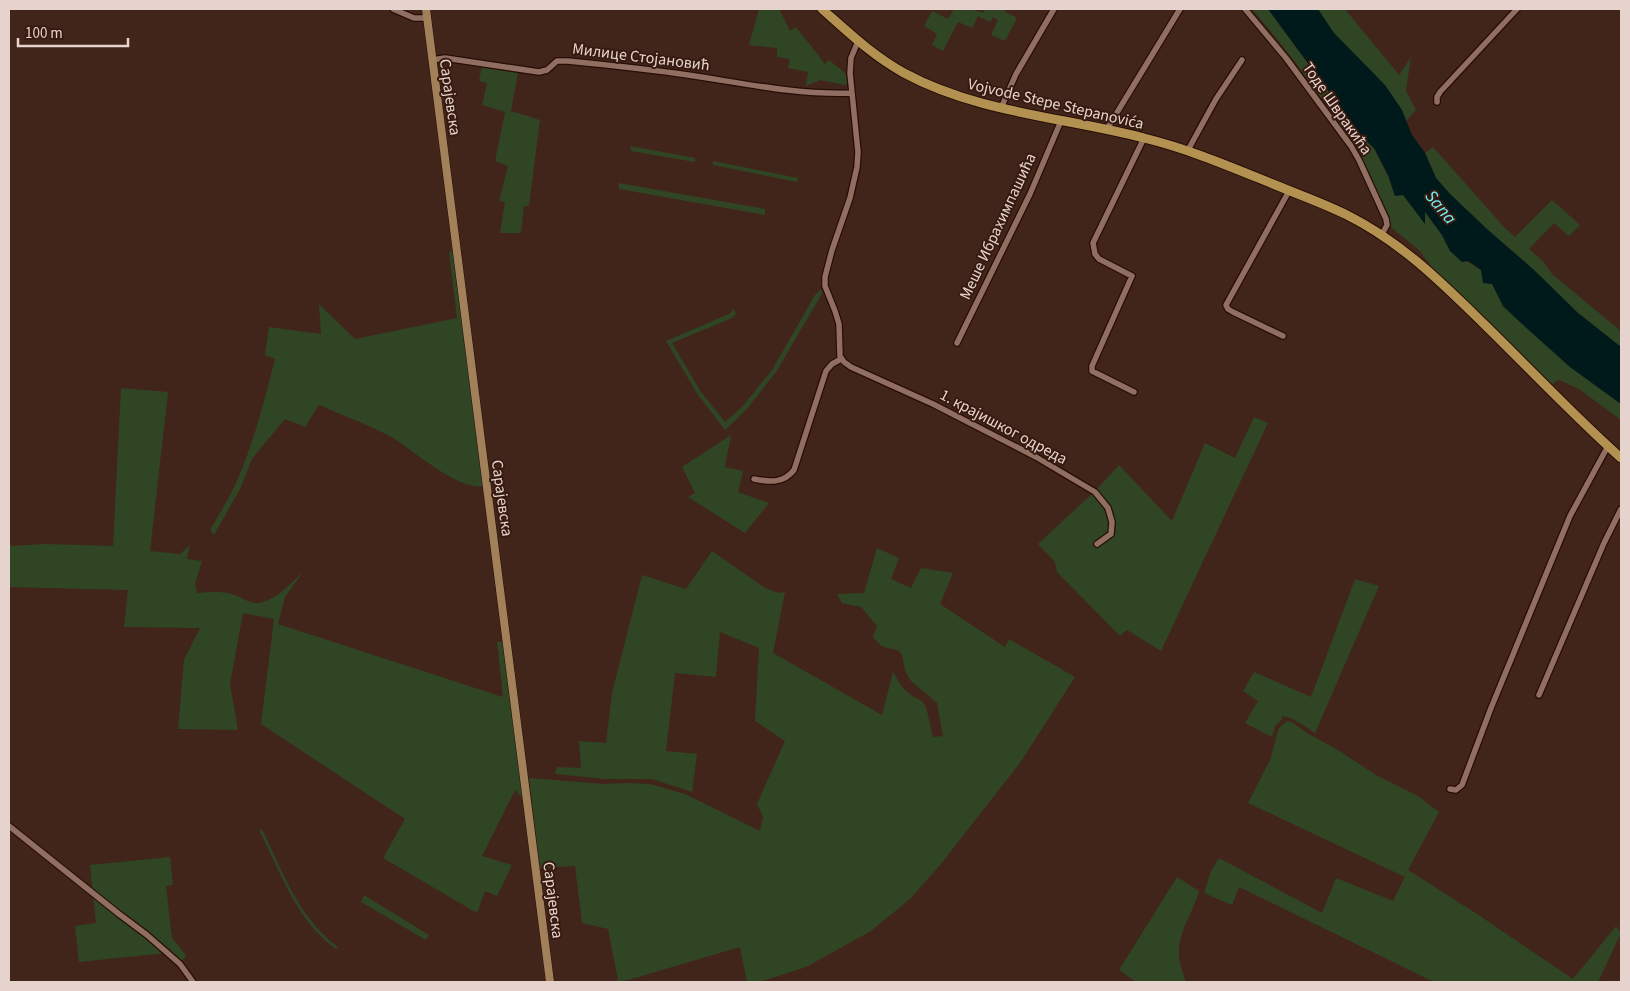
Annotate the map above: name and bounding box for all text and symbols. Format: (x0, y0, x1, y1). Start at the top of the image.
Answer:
scale bar (18, 15, 128, 47)
text: 100 m (25, 23, 63, 44)
street label: Милице Стојановић (571, 38, 711, 76)
street label: Сарајевска (434, 57, 466, 137)
street label: Тоде Швракића (1297, 58, 1377, 159)
street label: Vojvode Stepe Stepanovića (966, 73, 1146, 135)
street label: Меше Ибрахимпашића (954, 149, 1042, 303)
water label: Sana (1419, 185, 1463, 230)
street label: 1. крајишког одреда (936, 384, 1071, 470)
street label: Сарајевска (486, 458, 518, 538)
street label: Сарајевска (537, 861, 569, 940)

